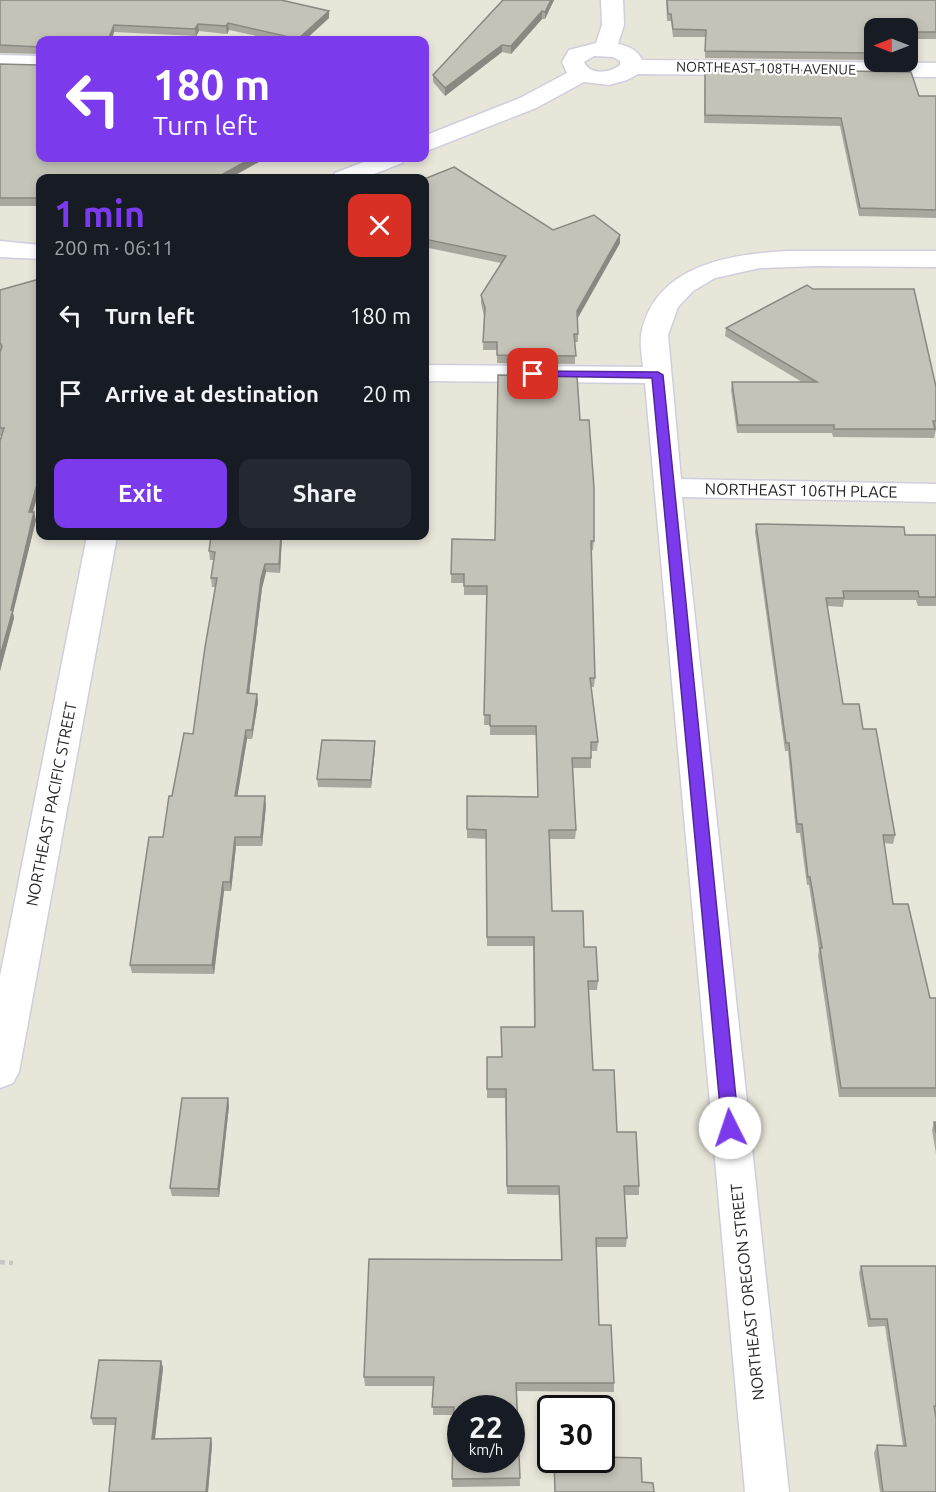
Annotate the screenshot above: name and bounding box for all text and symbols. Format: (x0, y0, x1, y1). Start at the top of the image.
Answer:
north arrow (864, 18, 918, 72)
map controls (864, 18, 918, 72)
street label: NORTHEAST 108TH AVENUE (676, 58, 856, 78)
icon: left (54, 60, 132, 138)
text: 180 m (153, 61, 270, 108)
text: Turn left (153, 110, 257, 140)
text: 1 min (54, 193, 145, 234)
button: close (348, 194, 411, 257)
text: 200 m · 06:11 (54, 236, 174, 259)
icon: left (54, 299, 87, 332)
text: Turn left (105, 303, 195, 328)
text: 180 m (350, 303, 411, 328)
pin (507, 348, 558, 399)
icon: arrive (516, 357, 549, 390)
icon: arrive (54, 377, 87, 410)
text: Arrive at destination (105, 381, 319, 406)
text: 20 m (362, 381, 411, 406)
button: Exit (54, 459, 227, 528)
button: Share (239, 459, 411, 528)
street label: NORTHEAST 106TH PLACE (705, 479, 897, 501)
street label: NORTHEAST PACIFIC STREET (22, 700, 80, 908)
position arrow (698, 1096, 762, 1160)
street label: NORTHEAST OREGON STREET (727, 1183, 767, 1401)
speed limit sign: 30 (537, 1395, 615, 1473)
text: 22 (469, 1410, 503, 1444)
text: km/h (469, 1441, 503, 1458)

